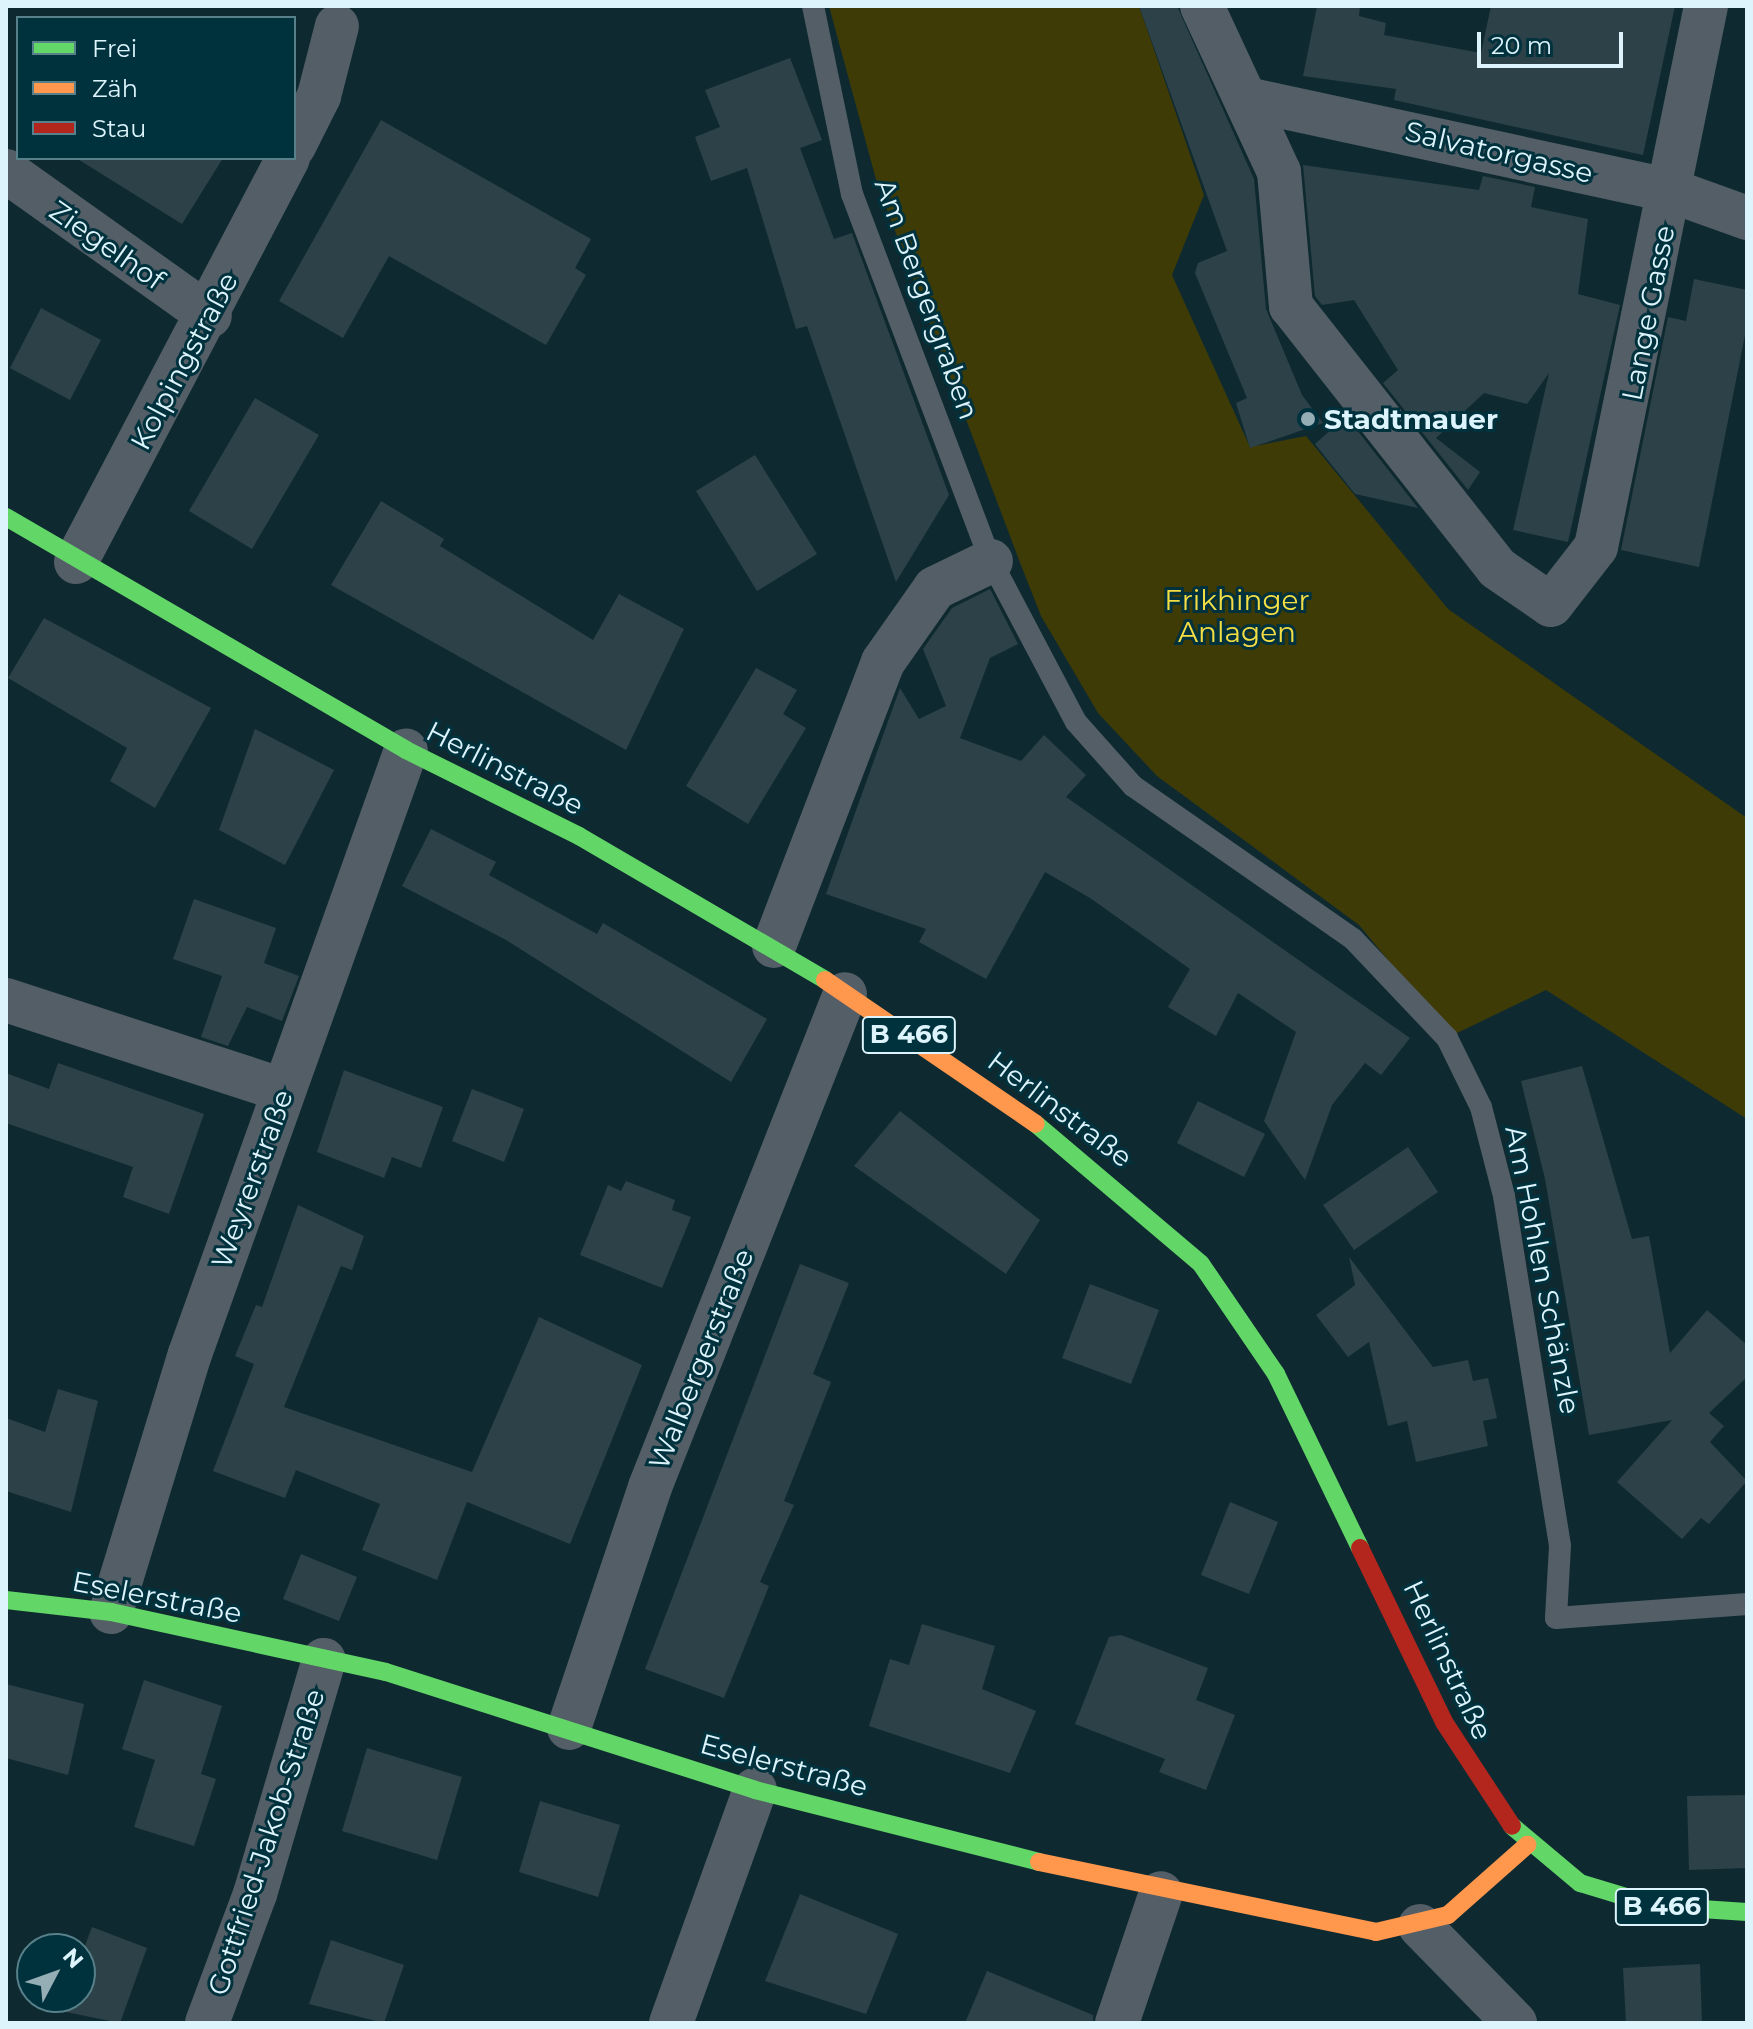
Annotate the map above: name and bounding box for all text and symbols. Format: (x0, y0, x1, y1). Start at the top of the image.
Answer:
legend (16, 16, 296, 160)
scale bar (1481, 16, 1627, 66)
text: 20 m (1491, 31, 1552, 60)
text: Frei (92, 34, 137, 63)
text: Zäh (92, 74, 138, 103)
text: Stau (92, 114, 146, 143)
street label: Salvatorgasse (1402, 114, 1596, 190)
street label: Am Bergergraben (868, 174, 986, 424)
street label: Ziegelhof (43, 193, 171, 297)
street label: Lange Gasse (1615, 223, 1681, 403)
street label: Kolpingstraße (123, 266, 245, 456)
place label: Stadtmauer (1324, 402, 1498, 436)
marker: Stadtmauer (1299, 410, 1317, 428)
park label: Frikhinger Anlagen (1164, 583, 1310, 649)
street label: Herlinstraße (421, 714, 589, 822)
road number: B 466 (861, 1013, 957, 1057)
street label: Herlinstraße (981, 1044, 1139, 1174)
street label: Weyrerstraße (204, 1085, 300, 1273)
street label: Am Hohlen Schänzle (1499, 1123, 1587, 1417)
street label: Walbergerstraße (641, 1244, 761, 1474)
street label: Eselerstraße (69, 1564, 245, 1630)
street label: Herlinstraße (1396, 1575, 1500, 1745)
street label: Gottfried-Jakob-Straße (201, 1685, 331, 1999)
street label: Eselerstraße (697, 1727, 871, 1803)
road number: B 466 (1614, 1885, 1710, 1929)
north arrow (16, 1933, 96, 2013)
text: N (57, 1943, 89, 1974)

